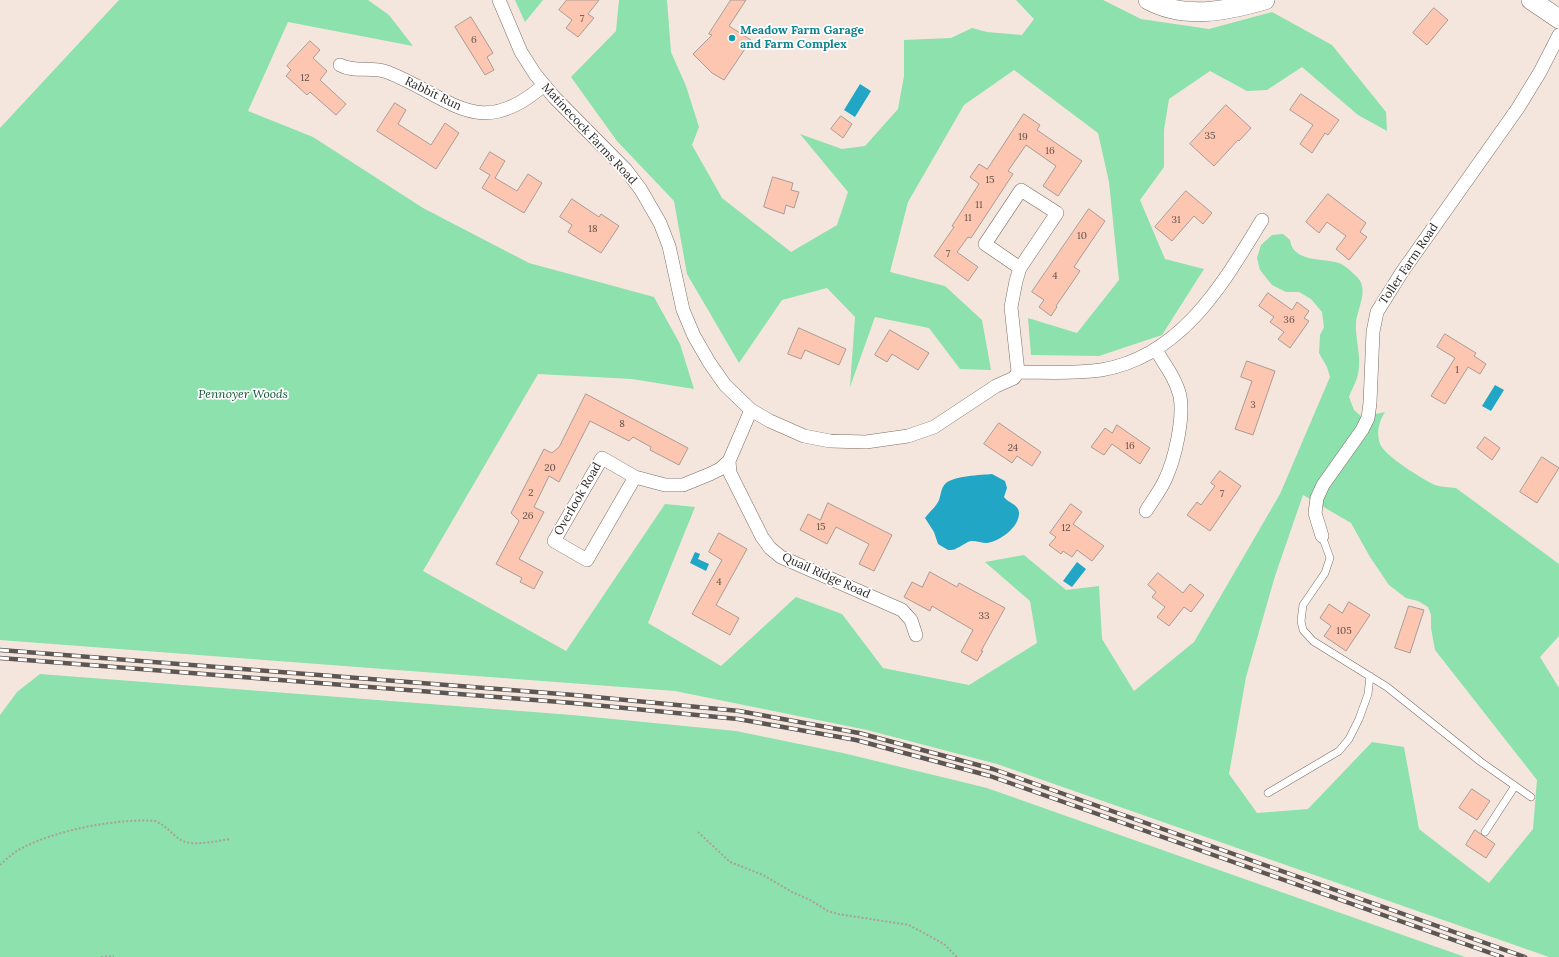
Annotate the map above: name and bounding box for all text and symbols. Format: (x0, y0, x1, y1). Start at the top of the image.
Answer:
house number: 7 (580, 13, 584, 25)
place label: Meadow Farm Garage and Farm Complex (740, 24, 864, 52)
marker: Meadow Farm Garage and Farm Complex (727, 33, 737, 43)
house number: 6 (471, 34, 477, 46)
house number: 12 (300, 72, 310, 84)
street label: Rabbit Run (402, 74, 464, 114)
street label: Matinecock Farms Road (538, 80, 640, 188)
house number: 35 (1204, 130, 1216, 142)
house number: 19 (1018, 131, 1028, 143)
house number: 16 (1045, 145, 1055, 157)
house number: 15 (985, 174, 995, 186)
house number: 11 (975, 199, 983, 211)
house number: 11 (964, 212, 972, 224)
house number: 31 (1171, 214, 1181, 226)
street label: Toller Farm Road (1377, 221, 1441, 307)
house number: 18 (588, 223, 598, 235)
house number: 10 (1077, 230, 1087, 242)
house number: 7 (946, 248, 950, 260)
house number: 4 (1052, 270, 1058, 282)
house number: 36 (1283, 314, 1295, 326)
house number: 1 (1455, 364, 1459, 376)
park label: Pennoyer Woods (198, 388, 288, 402)
house number: 3 (1250, 399, 1256, 411)
house number: 8 (619, 418, 625, 430)
house number: 16 (1125, 440, 1135, 452)
house number: 24 (1008, 442, 1018, 454)
street label: Overlook Road (551, 460, 605, 538)
house number: 20 (544, 462, 556, 474)
house number: 2 (528, 487, 534, 499)
house number: 7 (1220, 488, 1224, 500)
house number: 26 (522, 510, 534, 522)
house number: 15 (816, 521, 826, 533)
house number: 12 (1061, 522, 1071, 534)
street label: Quail Ridge Road (780, 550, 872, 602)
house number: 4 (716, 576, 722, 588)
house number: 33 (978, 610, 990, 622)
house number: 105 (1336, 625, 1352, 637)

